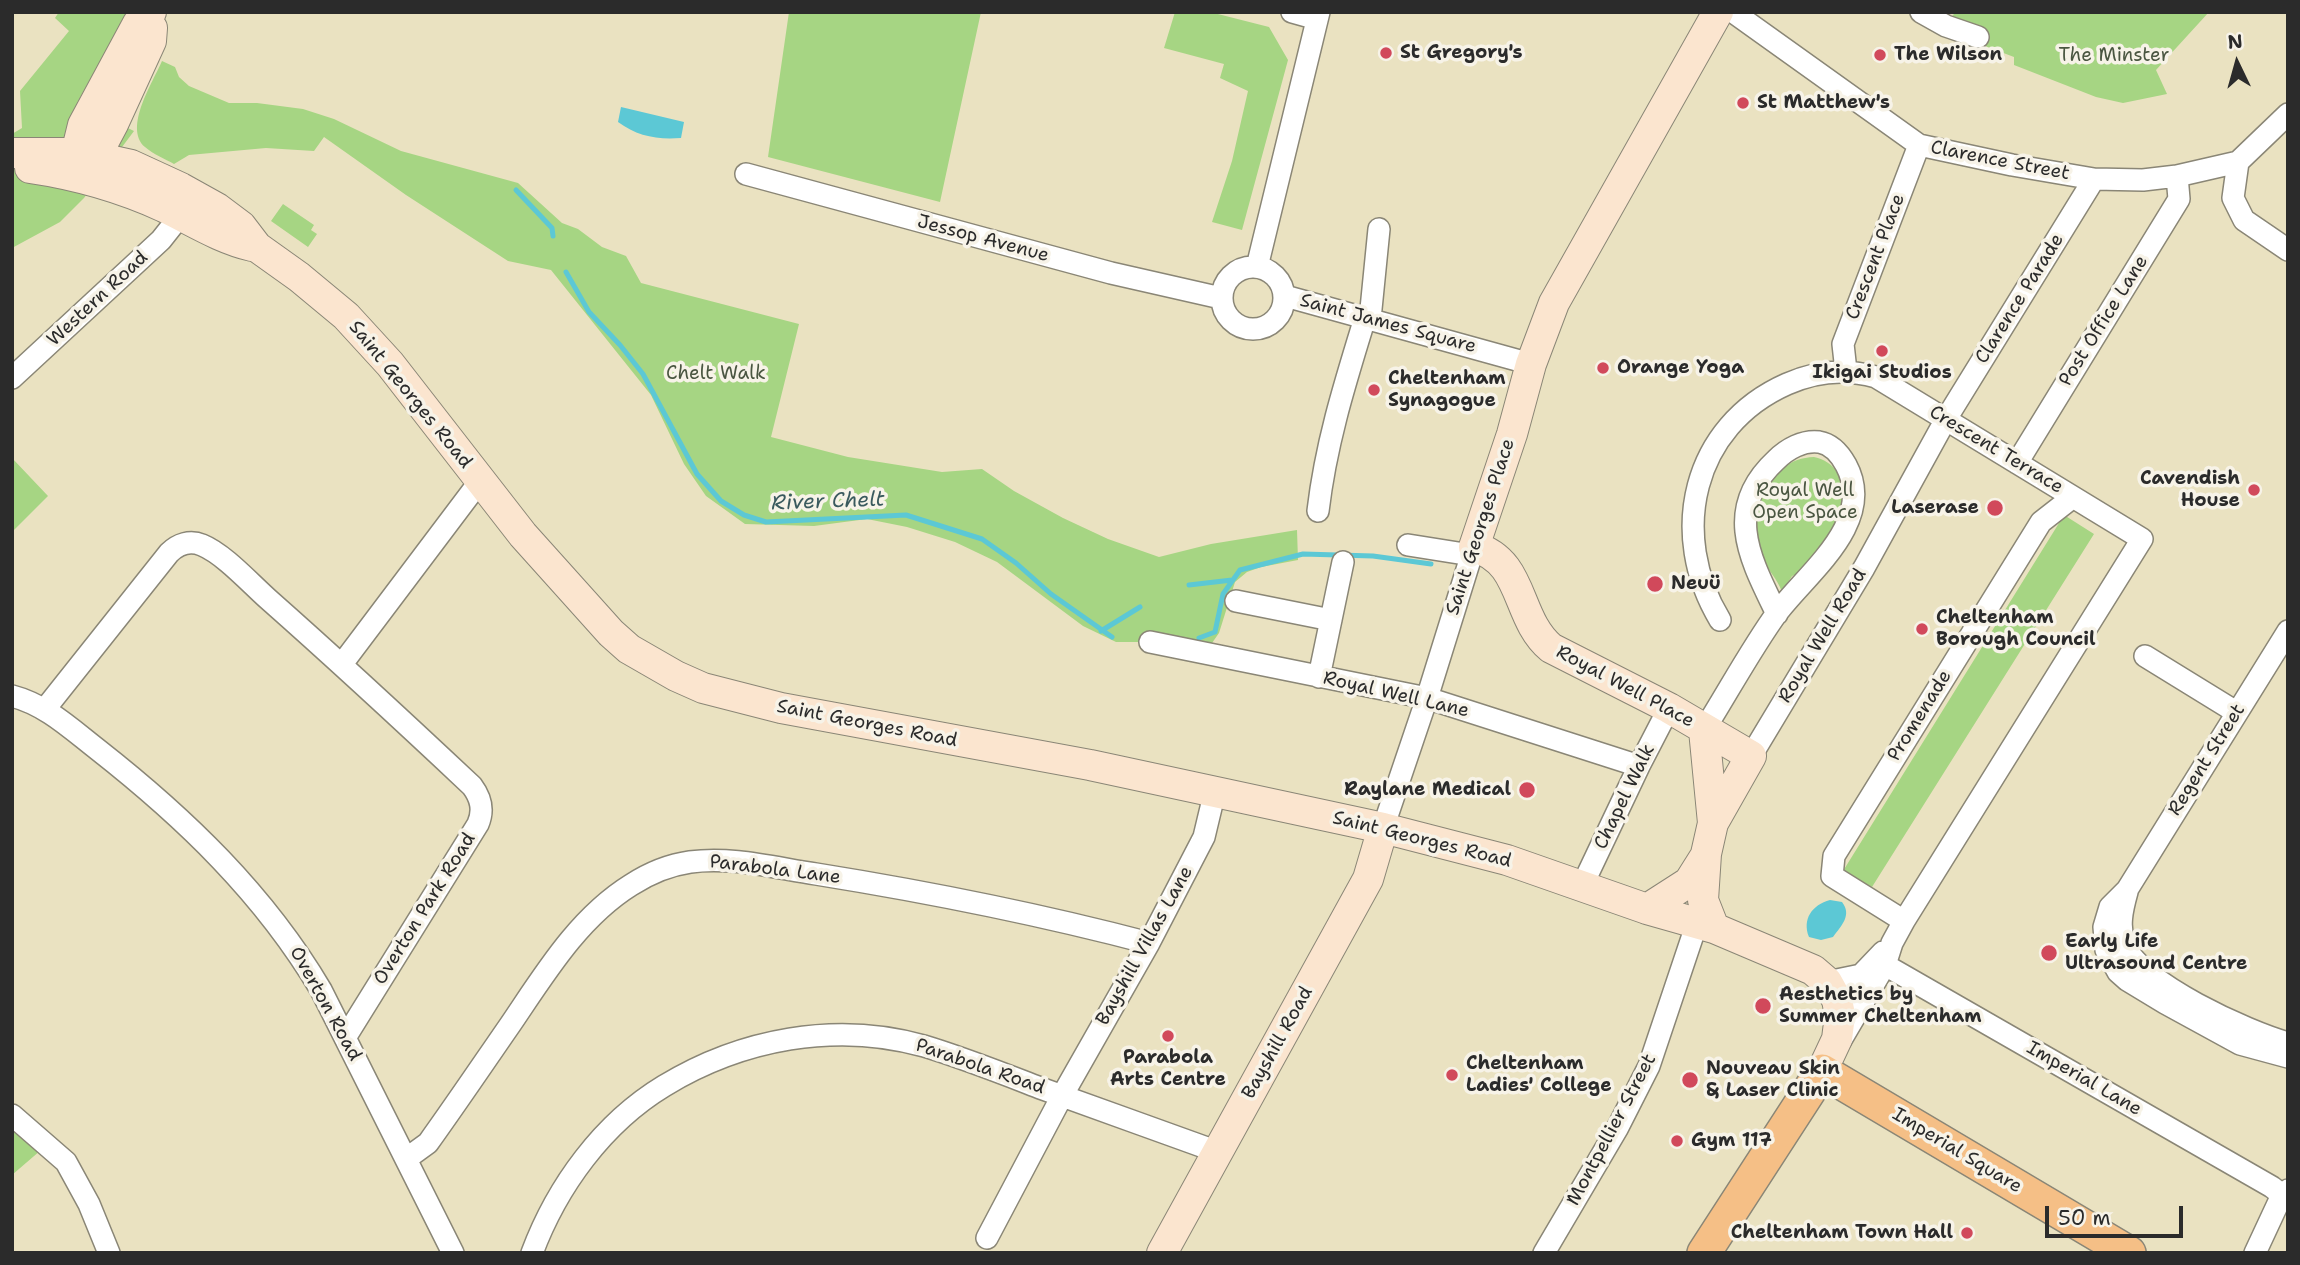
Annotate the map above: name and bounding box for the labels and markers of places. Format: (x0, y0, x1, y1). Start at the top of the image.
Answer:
place label: St Gregory's (1400, 42, 1523, 64)
place label: The Wilson (1894, 44, 2002, 66)
marker: St Gregory's (1378, 45, 1394, 61)
marker: The Wilson (1872, 47, 1888, 63)
place label: St Matthew's (1757, 92, 1890, 114)
marker: St Matthew's (1735, 95, 1751, 111)
marker: Ikigai Studios (1874, 343, 1890, 359)
place label: Orange Yoga (1617, 357, 1744, 379)
marker: Orange Yoga (1595, 360, 1611, 376)
place label: Ikigai Studios (1812, 362, 1952, 384)
place label: Cheltenham Synagogue (1388, 368, 1506, 412)
marker: Cheltenham Synagogue (1366, 382, 1382, 398)
place label: Cavendish House (2140, 468, 2240, 512)
marker: Cavendish House (2246, 482, 2262, 498)
place label: Laserase (1891, 497, 1979, 519)
marker: Laserase (1985, 498, 2005, 518)
place label: Neuü (1671, 573, 1721, 595)
marker: Neuü (1645, 574, 1665, 594)
place label: Cheltenham Borough Council (1936, 607, 2096, 651)
marker: Cheltenham Borough Council (1914, 621, 1930, 637)
place label: Raylane Medical (1344, 779, 1511, 801)
marker: Raylane Medical (1517, 780, 1537, 800)
place label: Early Life Ultrasound Centre (2065, 931, 2247, 975)
marker: Early Life Ultrasound Centre (2039, 943, 2059, 963)
place label: Aesthetics by Summer Cheltenham (1779, 984, 1982, 1028)
marker: Aesthetics by Summer Cheltenham (1753, 996, 1773, 1016)
marker: Parabola Arts Centre (1160, 1028, 1176, 1044)
place label: Parabola Arts Centre (1110, 1047, 1226, 1091)
place label: Cheltenham Ladies' College (1466, 1053, 1612, 1097)
place label: Nouveau Skin & Laser Clinic (1706, 1058, 1840, 1102)
marker: Cheltenham Ladies' College (1444, 1067, 1460, 1083)
marker: Nouveau Skin & Laser Clinic (1680, 1070, 1700, 1090)
place label: Gym 117 (1691, 1130, 1772, 1152)
marker: Gym 117 (1669, 1133, 1685, 1149)
place label: Cheltenham Town Hall (1731, 1222, 1953, 1244)
marker: Cheltenham Town Hall (1959, 1225, 1975, 1241)

